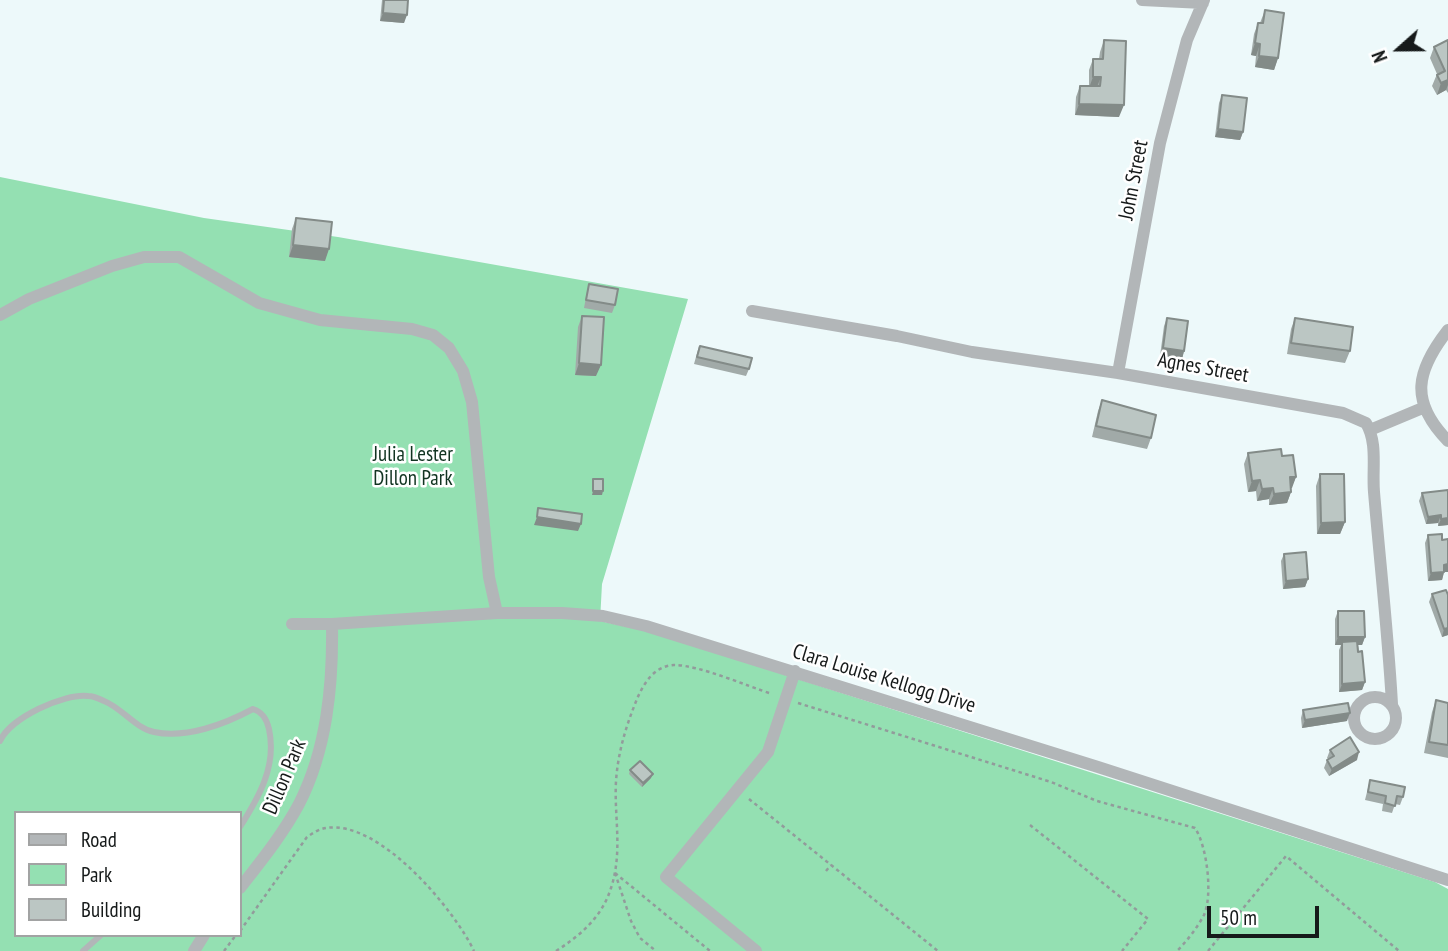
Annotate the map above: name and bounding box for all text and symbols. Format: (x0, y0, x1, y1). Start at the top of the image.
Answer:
north arrow (1364, 14, 1434, 84)
text: N (1366, 47, 1392, 66)
street label: John Street (1114, 138, 1154, 222)
street label: Agnes Street (1156, 348, 1250, 388)
park label: Julia Lester Dillon Park (373, 442, 453, 492)
street label: Clara Louise Kellogg Drive (789, 639, 979, 719)
street label: Dillon Park (258, 736, 312, 818)
legend (14, 811, 242, 937)
text: Road (81, 826, 117, 853)
text: Park (81, 861, 112, 888)
scale bar (1210, 892, 1322, 936)
text: Building (81, 896, 141, 923)
text: 50 m (1220, 904, 1257, 931)

